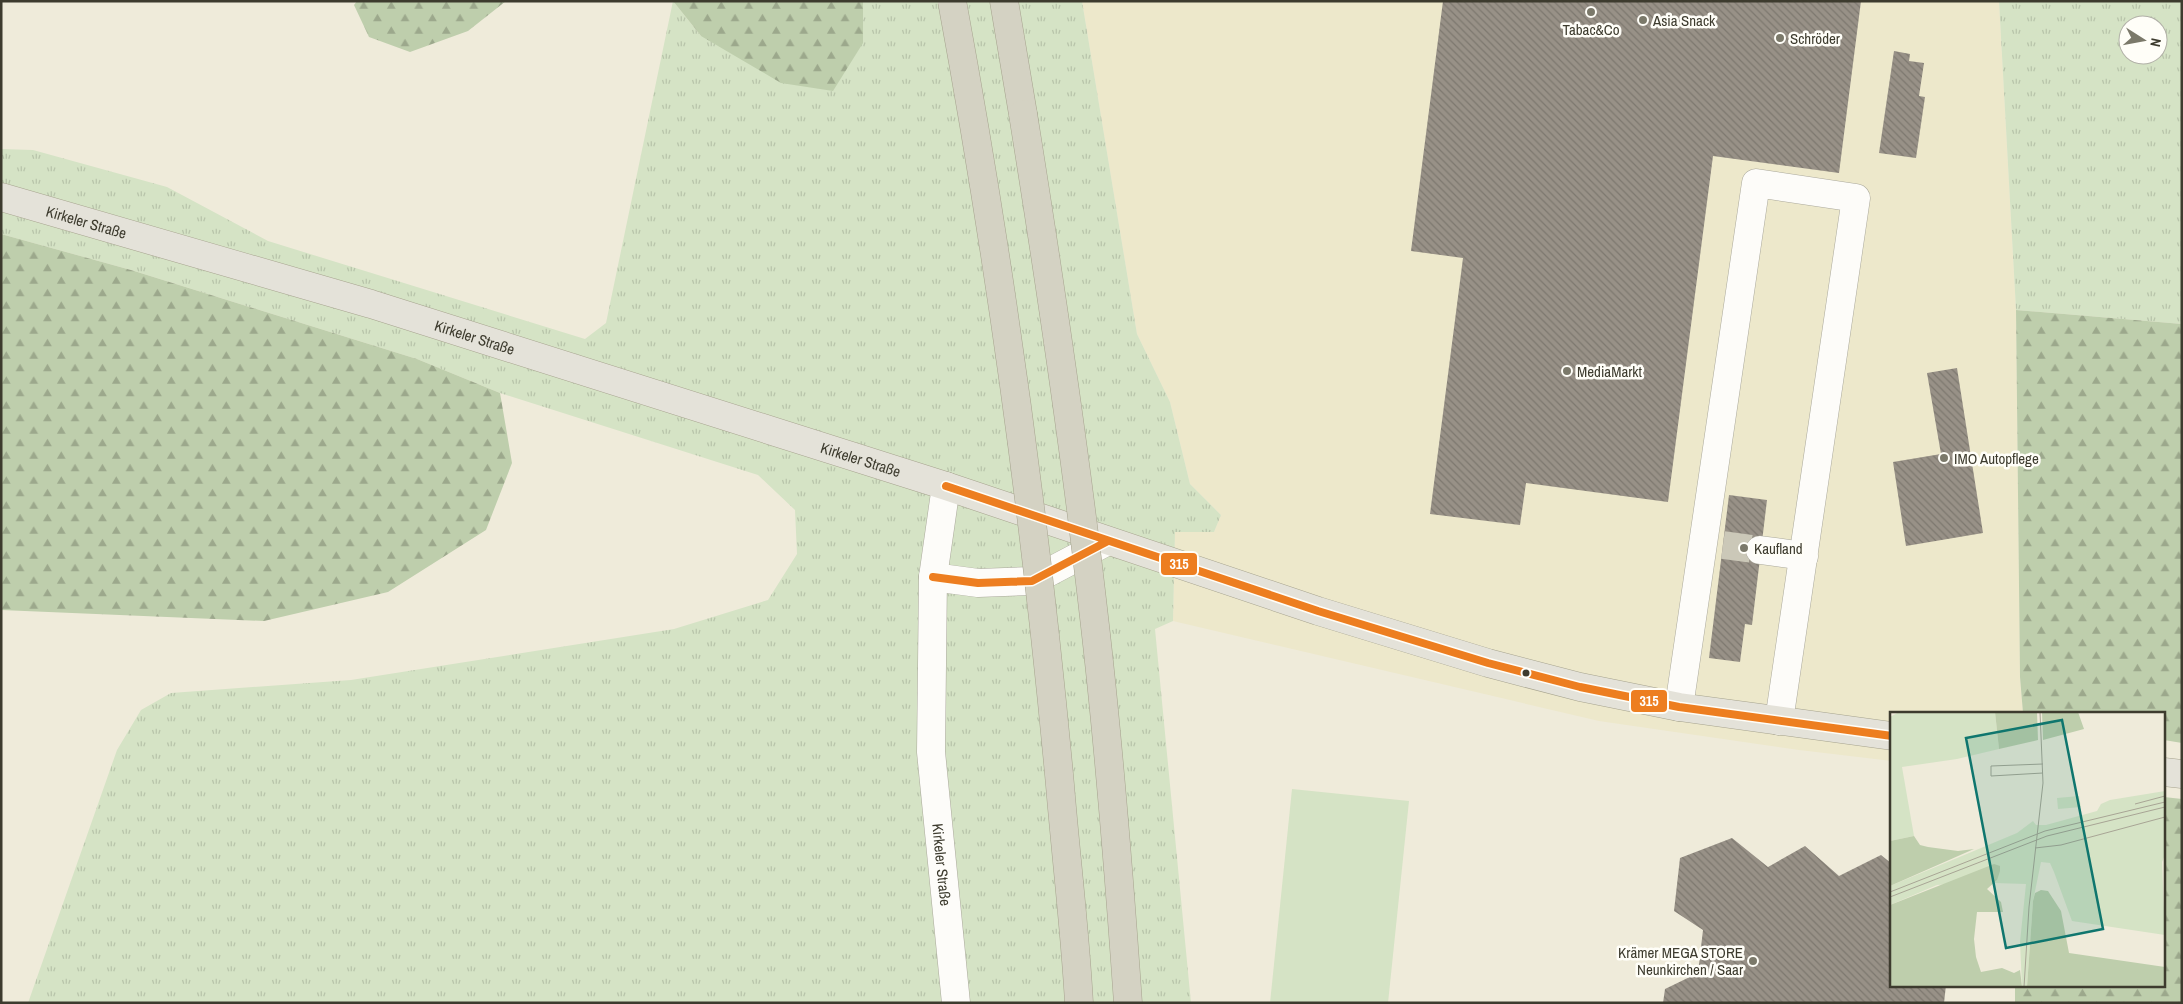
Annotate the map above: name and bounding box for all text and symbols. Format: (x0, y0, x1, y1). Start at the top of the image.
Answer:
marker: Tabac&Co (1585, 6, 1597, 18)
place label: Asia Snack (1652, 10, 1716, 31)
marker: Asia Snack (1637, 14, 1649, 26)
north arrow (2118, 15, 2168, 65)
place label: Tabac&Co (1563, 19, 1620, 40)
place label: Schröder (1790, 28, 1840, 49)
marker: Schröder (1774, 32, 1786, 44)
text: N (2146, 37, 2165, 48)
street label: Kirkeler Straße (44, 200, 129, 243)
street label: Kirkeler Straße (432, 314, 518, 359)
place label: MediaMarkt (1577, 361, 1643, 382)
marker: MediaMarkt (1561, 365, 1573, 377)
street label: Kirkeler Straße (818, 437, 904, 482)
place label: IMO Autopflege (1954, 448, 2039, 469)
marker: IMO Autopflege (1938, 452, 1950, 464)
place label: Kaufland (1754, 538, 1803, 559)
marker: Kaufland (1738, 542, 1750, 554)
line badge: 315 (1160, 552, 1198, 576)
text: 315 (1169, 555, 1189, 573)
unlabelled marker (1521, 668, 1531, 678)
line badge: 315 (1630, 689, 1668, 713)
text: 315 (1639, 692, 1659, 710)
inset map (1890, 712, 2166, 986)
street label: Kirkeler Straße (928, 822, 957, 907)
place label: Krämer MEGA STORE Neunkirchen / Saar (1618, 942, 1743, 980)
marker: Krämer MEGA STORE Neunkirchen / Saar (1747, 955, 1759, 967)

